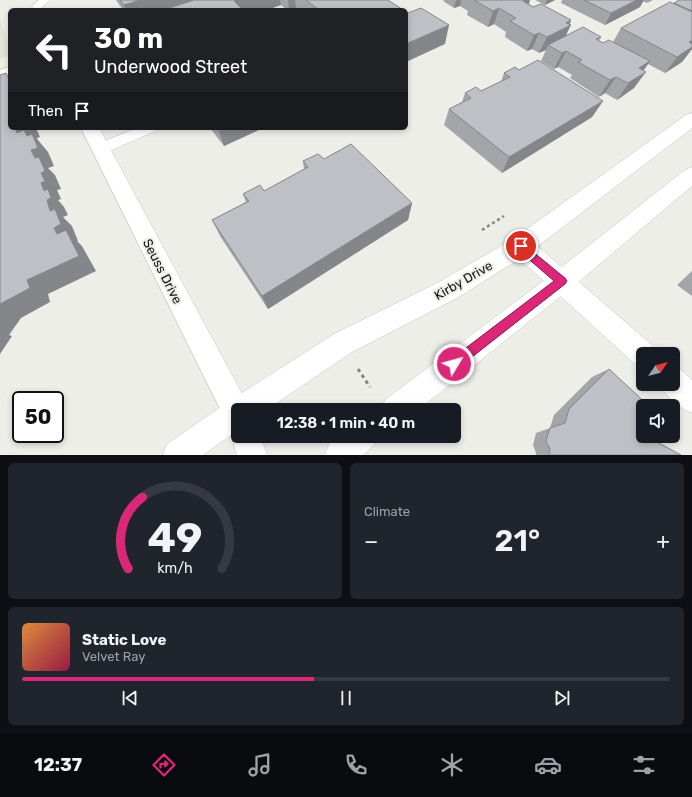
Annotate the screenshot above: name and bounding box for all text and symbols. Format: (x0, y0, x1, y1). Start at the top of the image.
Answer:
text: 30 m (94, 22, 163, 55)
icon: left (28, 24, 80, 76)
text: Underwood Street (94, 56, 247, 78)
icon: arrive (71, 100, 93, 122)
text: Then (28, 102, 63, 120)
pin (504, 229, 538, 263)
icon: arrive (510, 235, 532, 257)
street label: Seuss Drive (140, 236, 185, 306)
street label: Kirby Drive (431, 258, 495, 303)
position arrow (433, 343, 475, 385)
north arrow (636, 347, 680, 391)
map controls (636, 347, 680, 443)
speed limit sign: 50 (12, 391, 64, 443)
button: sound (636, 399, 680, 443)
text: 12:38 · 1 min · 40 m (277, 414, 415, 432)
text: Climate (364, 504, 410, 519)
text: 49 (148, 513, 202, 562)
text: 21° (495, 523, 540, 559)
text: − (364, 528, 378, 555)
text: + (656, 528, 670, 555)
text: km/h (157, 560, 193, 577)
text: Static Love (82, 631, 166, 649)
text: Velvet Ray (82, 649, 145, 664)
icon: previous (119, 687, 141, 709)
icon: pause (335, 687, 357, 709)
icon: next (551, 687, 573, 709)
icon: directions (150, 751, 178, 779)
icon: music (246, 751, 274, 779)
icon: phone (342, 751, 370, 779)
icon: climate (438, 751, 466, 779)
icon: car (534, 751, 562, 779)
icon: filters (630, 751, 658, 779)
text: 12:37 (34, 754, 82, 776)

